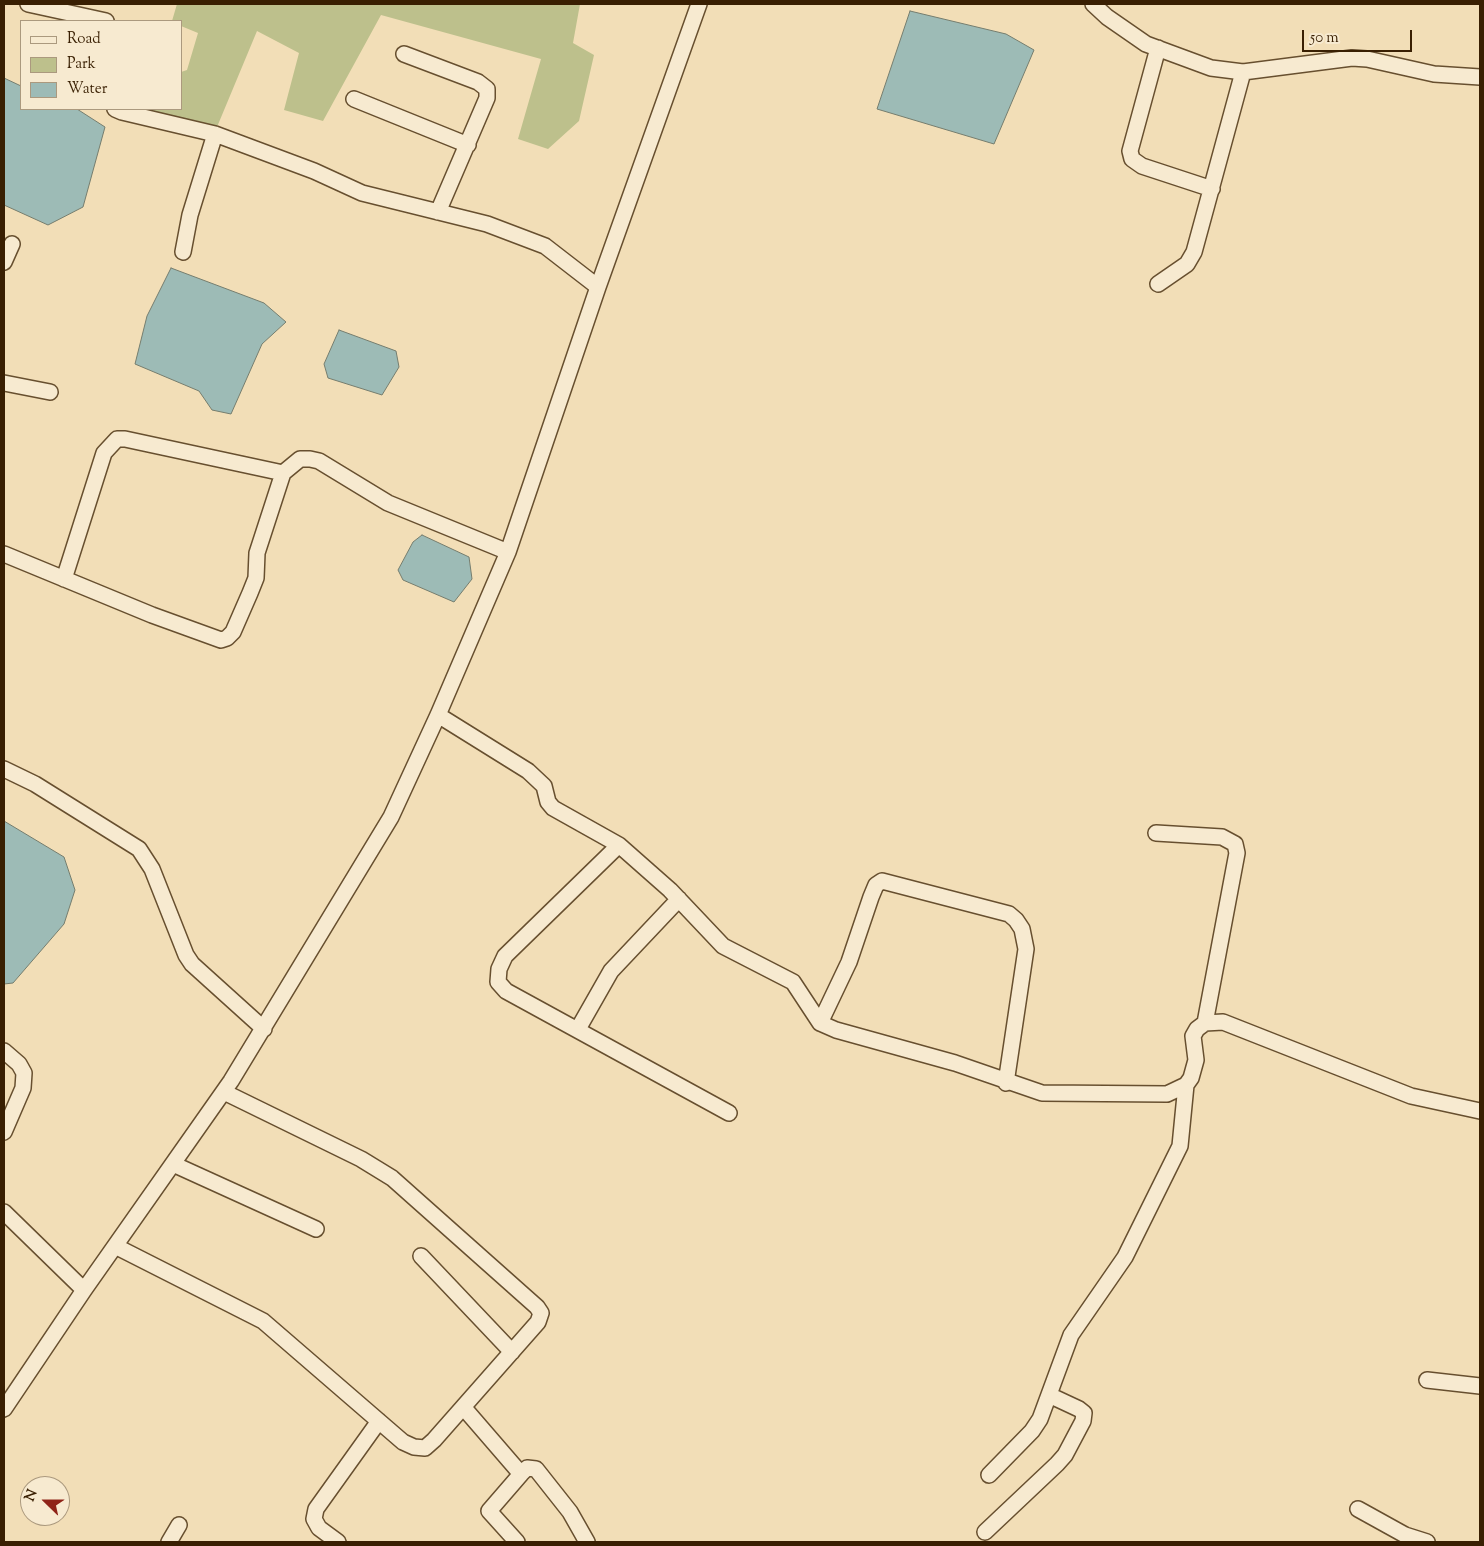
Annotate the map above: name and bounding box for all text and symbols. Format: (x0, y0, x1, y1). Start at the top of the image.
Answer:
legend (20, 20, 182, 110)
scale bar (1304, 20, 1414, 52)
text: 50 m (1310, 28, 1339, 49)
text: Road (67, 29, 101, 50)
text: Park (67, 54, 96, 75)
text: Water (67, 79, 107, 100)
north arrow (20, 1476, 70, 1526)
text: N (21, 1487, 43, 1505)

